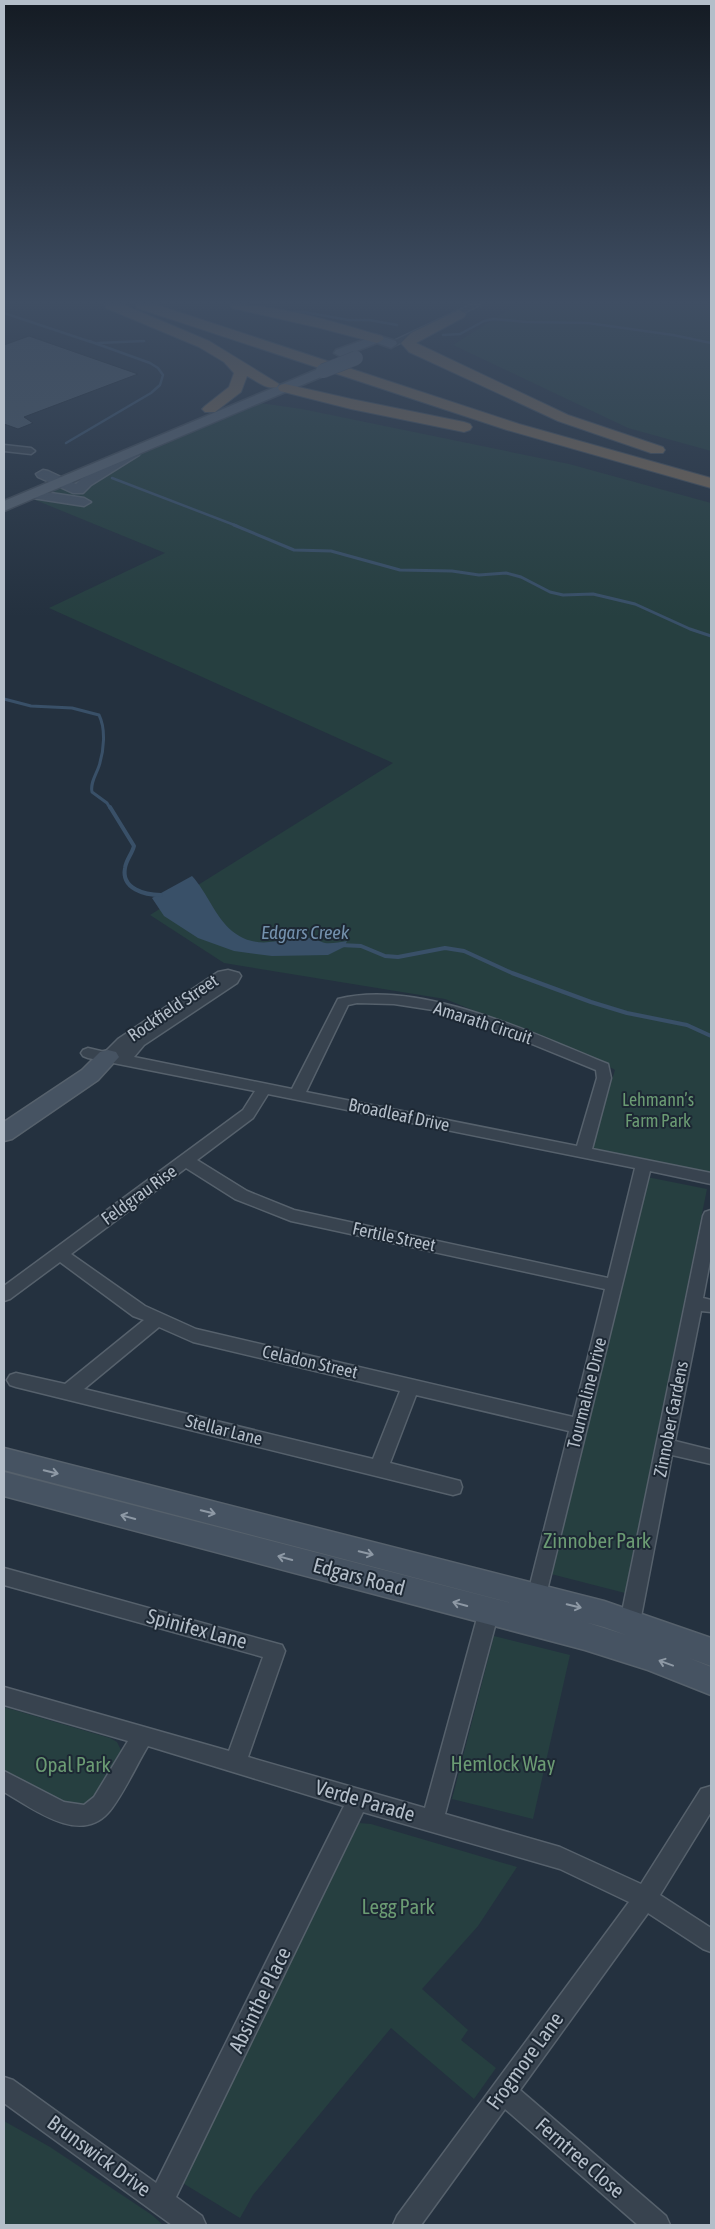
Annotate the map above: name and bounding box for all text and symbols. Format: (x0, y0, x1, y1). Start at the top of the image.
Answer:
water label: Edgars Creek (261, 921, 350, 943)
street label: Rockfield Street (124, 970, 222, 1045)
street label: Amarath Circuit (431, 997, 535, 1048)
park label: Lehmann’s Farm Park (622, 1089, 694, 1131)
street label: Broadleaf Drive (347, 1094, 452, 1135)
street label: Feldgrau Rise (97, 1160, 181, 1229)
street label: Fertile Street (351, 1217, 437, 1256)
street label: Tourmaline Drive (563, 1335, 610, 1451)
street label: Celadon Street (260, 1340, 360, 1383)
street label: Zinnober Gardens (649, 1359, 692, 1479)
street label: Stellar Lane (183, 1410, 265, 1449)
one-way arrow (42, 1467, 58, 1477)
one-way arrow (200, 1508, 216, 1517)
one-way arrow (121, 1512, 137, 1521)
park label: Zinnober Park (543, 1528, 651, 1552)
one-way arrow (357, 1549, 373, 1558)
street label: Edgars Road (311, 1552, 408, 1600)
one-way arrow (278, 1553, 294, 1562)
one-way arrow (452, 1598, 468, 1608)
one-way arrow (565, 1602, 581, 1611)
street label: Spinifex Lane (145, 1603, 250, 1653)
one-way arrow (659, 1658, 674, 1667)
park label: Hemlock Way (451, 1751, 556, 1775)
park label: Opal Park (35, 1752, 111, 1776)
street label: Verde Parade (313, 1774, 418, 1826)
park label: Legg Park (361, 1894, 435, 1918)
street label: Absinthe Place (223, 1943, 295, 2056)
street label: Frogmore Lane (481, 2007, 568, 2114)
street label: Brunswick Drive (43, 2110, 156, 2201)
street label: Ferntree Close (531, 2112, 630, 2202)

